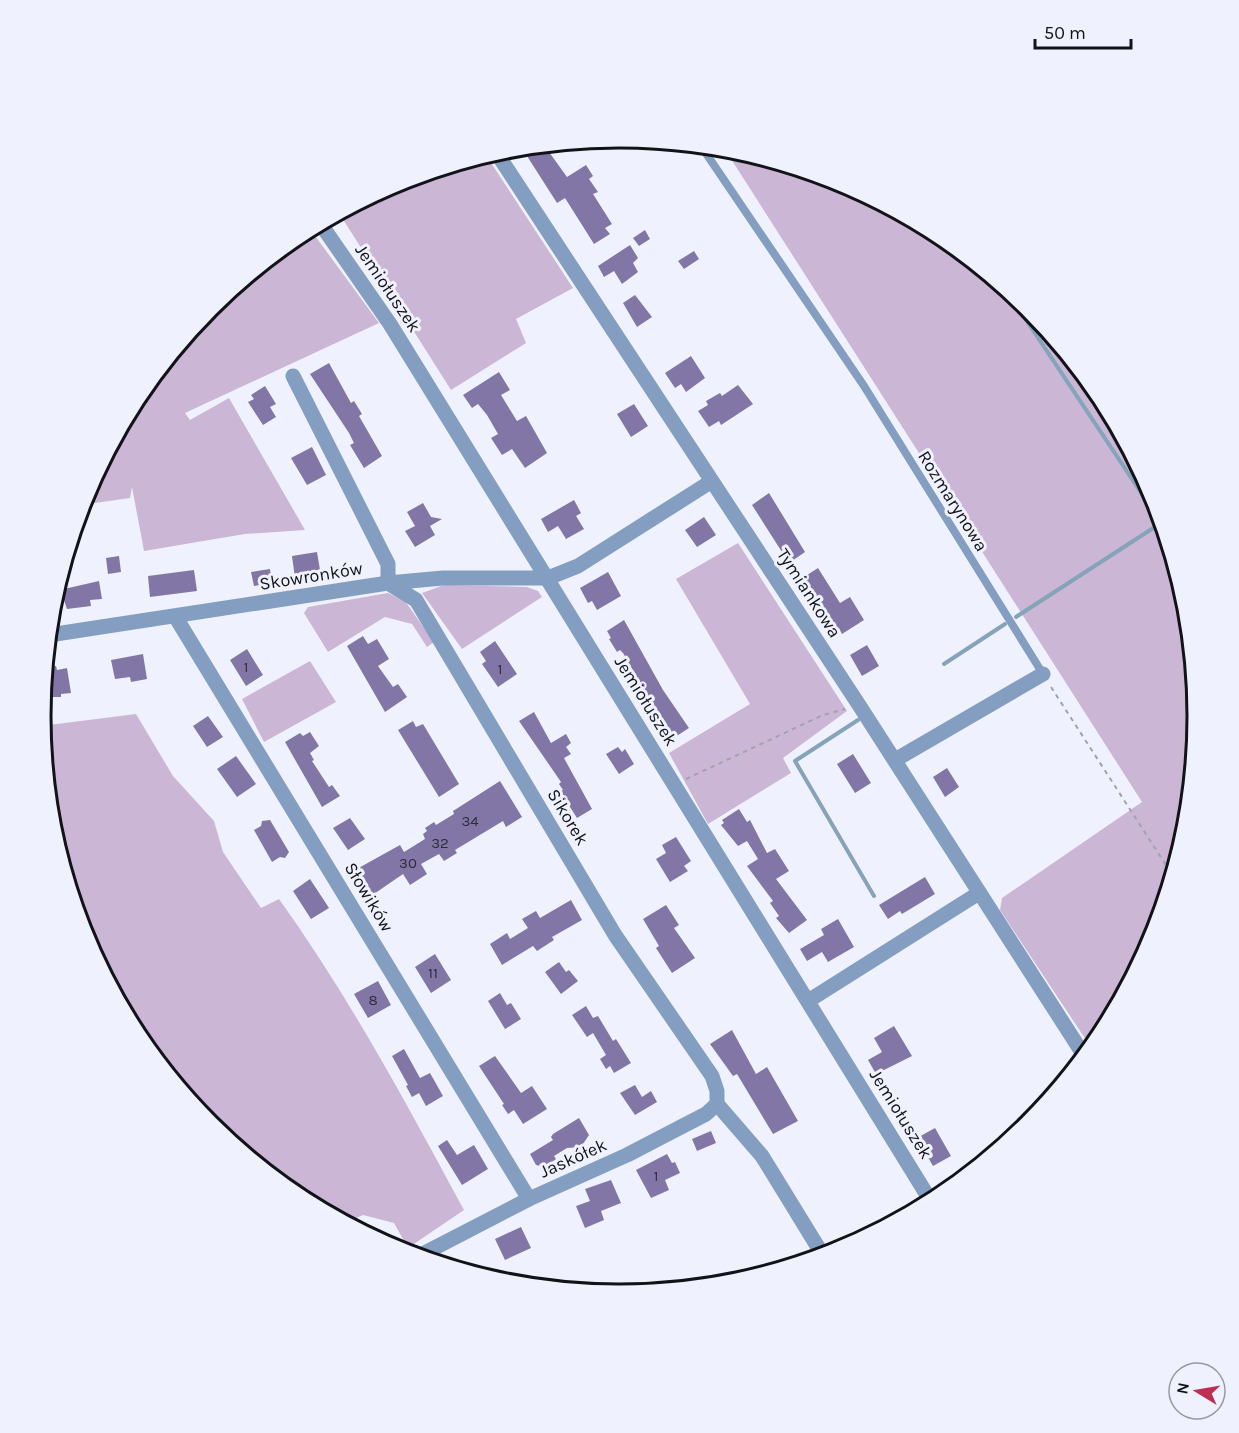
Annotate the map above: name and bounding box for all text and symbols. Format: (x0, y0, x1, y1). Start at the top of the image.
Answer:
scale bar (1035, 12, 1131, 50)
text: 50 m (1044, 22, 1086, 44)
street label: Jemiołuszek (350, 240, 426, 336)
street label: Rozmarynowa (913, 447, 993, 555)
street label: Tymiankowa (772, 544, 846, 642)
street label: Skowronków (258, 557, 364, 595)
street label: Jemiołuszek (610, 652, 682, 750)
house number: 1 (244, 658, 248, 676)
house number: 1 (498, 660, 502, 678)
street label: Sikorek (543, 785, 593, 849)
house number: 34 (461, 812, 479, 830)
house number: 32 (431, 834, 449, 852)
house number: 30 (399, 854, 417, 872)
street label: Słowików (340, 858, 398, 936)
house number: 11 (428, 964, 438, 982)
house number: 8 (368, 991, 378, 1009)
street label: Jemiołuszek (865, 1065, 937, 1163)
street label: Jaskółek (536, 1134, 610, 1182)
house number: 1 (654, 1167, 658, 1185)
north arrow (1167, 1361, 1227, 1421)
text: N (1172, 1381, 1193, 1396)

